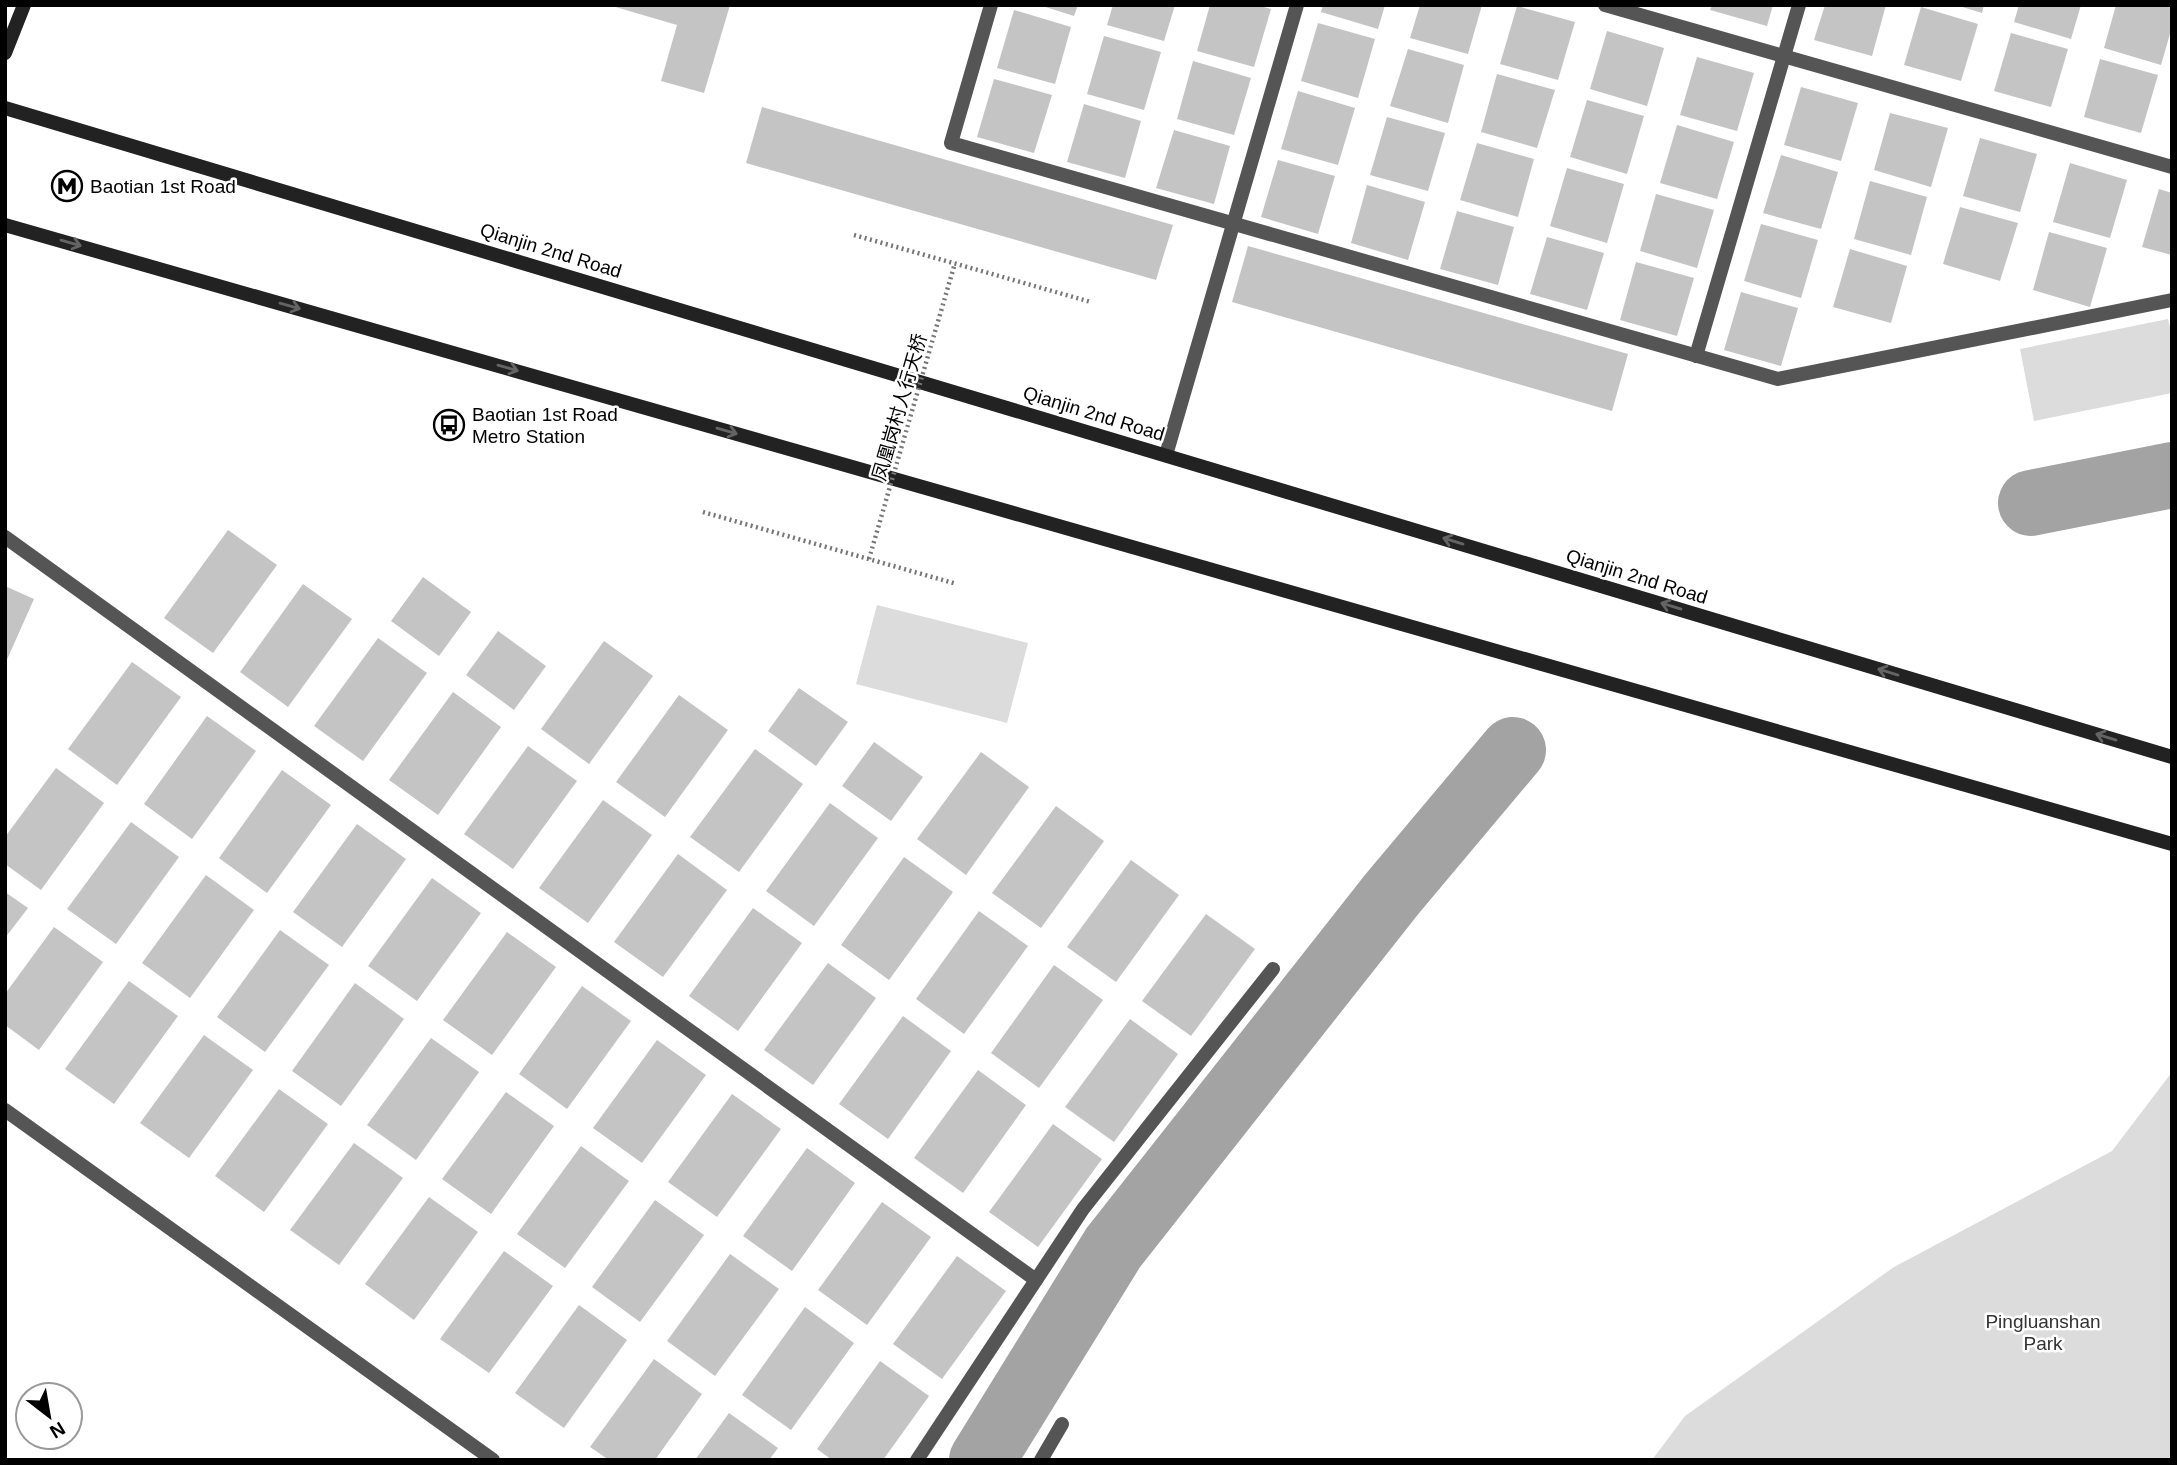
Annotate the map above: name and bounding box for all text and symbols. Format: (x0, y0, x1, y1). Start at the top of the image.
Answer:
metro station icon: Baotian 1st Road (50, 169, 84, 203)
place label: Baotian 1st Road (90, 176, 236, 197)
street label: Qianjin 2nd Road (478, 219, 624, 282)
one-way arrow (60, 238, 82, 251)
one-way arrow (278, 300, 300, 313)
street label: 凤凰岗村人行天桥 (868, 331, 931, 483)
one-way arrow (497, 363, 519, 376)
street label: Qianjin 2nd Road (1021, 382, 1167, 445)
place label: Baotian 1st Road Metro Station (472, 404, 618, 447)
bus stop icon: Baotian 1st Road Metro Station (432, 408, 466, 442)
one-way arrow (715, 425, 738, 438)
one-way arrow (1442, 533, 1464, 546)
street label: Qianjin 2nd Road (1564, 545, 1710, 608)
one-way arrow (1660, 599, 1682, 612)
one-way arrow (1878, 664, 1900, 677)
one-way arrow (2096, 730, 2118, 743)
park label: Pingluanshan Park (1985, 1311, 2101, 1354)
north arrow (14, 1381, 84, 1451)
text: N (46, 1418, 69, 1443)

